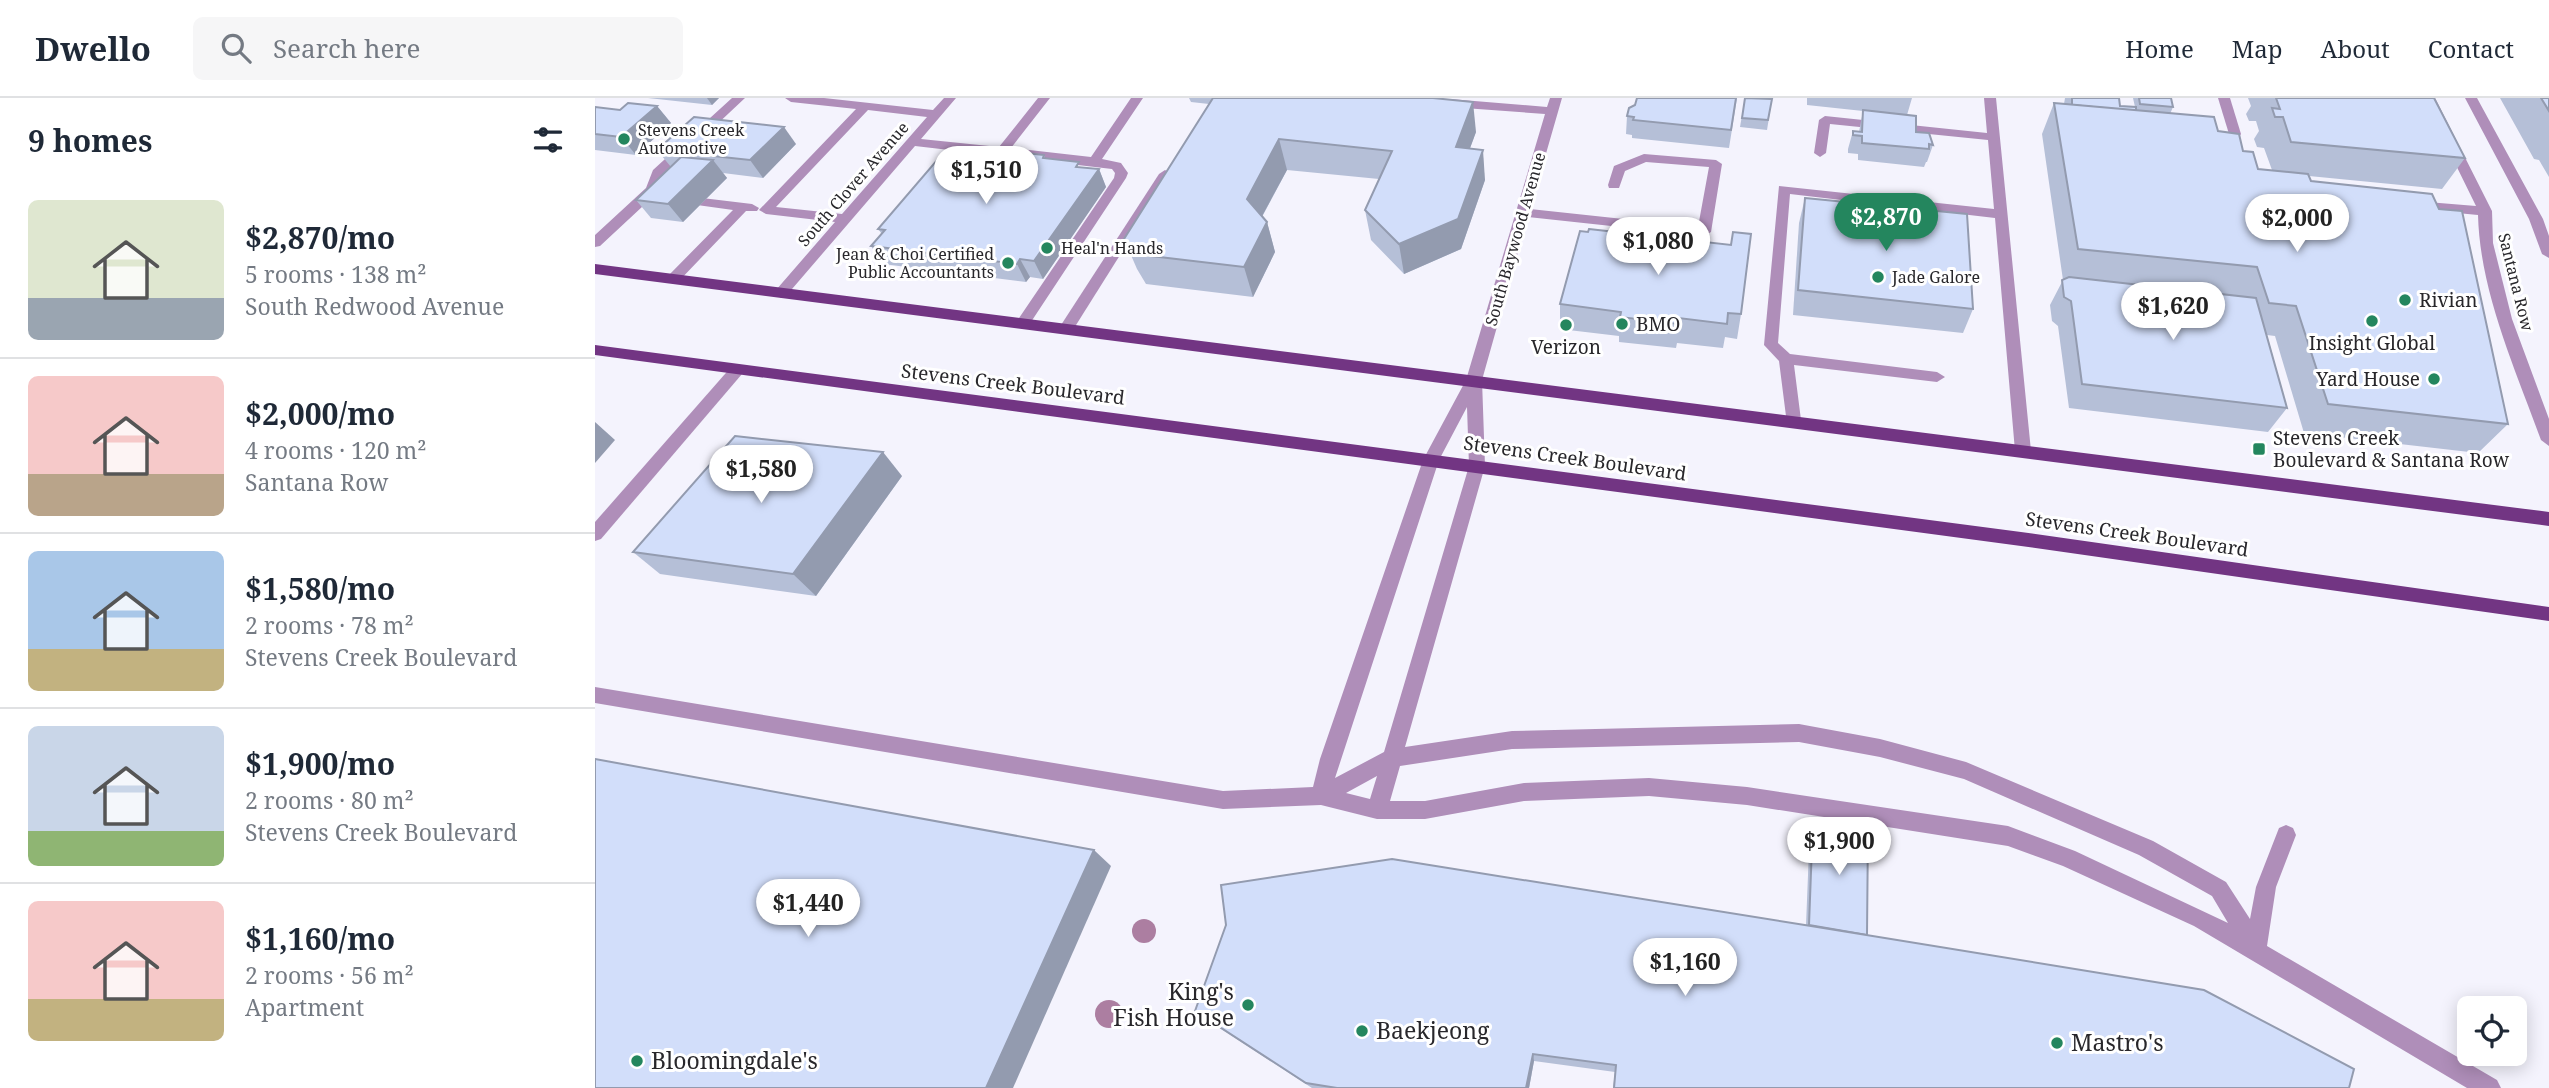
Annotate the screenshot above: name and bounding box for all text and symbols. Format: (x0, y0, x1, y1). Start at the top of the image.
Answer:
search box (193, 17, 683, 80)
text: Dwello (35, 26, 151, 71)
icon: search (217, 29, 255, 67)
text: Search here (273, 30, 421, 66)
text: Home (2125, 32, 2194, 65)
text: Map (2232, 32, 2283, 65)
text: About (2321, 32, 2390, 65)
text: Contact (2428, 32, 2514, 65)
street label: South Clover Avenue (793, 117, 913, 251)
place label: Stevens Creek Automotive (638, 119, 745, 159)
text: 9 homes (28, 120, 152, 161)
icon: filters (529, 121, 567, 159)
marker: Stevens Creek Automotive (616, 131, 632, 147)
pin: $1,510 (929, 146, 1043, 206)
street label: South Baywood Avenue (1480, 150, 1550, 328)
text: $1,510 (950, 153, 1022, 185)
pin: $2,870 (1829, 194, 1943, 253)
pin: $2,000 (2240, 194, 2354, 254)
text: $2,870 (1850, 200, 1922, 232)
text: $2,000 (2261, 201, 2333, 233)
text: $2,870/mo (245, 217, 395, 258)
pin: $1,080 (1601, 218, 1715, 277)
text: $1,080 (1622, 224, 1694, 256)
icon: home (84, 228, 168, 312)
street label: Santana Row (2493, 231, 2539, 333)
place label: Heal'n Hands (1061, 237, 1163, 259)
marker: Heal'n Hands (1039, 240, 1055, 256)
place label: Jean & Choi Certified Public Accountants (835, 243, 994, 283)
marker: Jean & Choi Certified Public Accountants (1000, 255, 1016, 271)
text: 5 rooms · 138 m² (245, 258, 427, 290)
place label: Jade Galore (1891, 266, 1980, 288)
marker: Jade Galore (1870, 269, 1886, 285)
pin: $1,620 (2116, 282, 2230, 342)
place label: Rivian (2419, 287, 2478, 313)
text: $1,620 (2137, 289, 2209, 321)
text: South Redwood Avenue (245, 290, 504, 322)
marker: Rivian (2397, 292, 2413, 308)
place label: BMO (1636, 311, 1680, 337)
marker: Insight Global (2364, 313, 2380, 329)
marker: BMO (1614, 316, 1630, 332)
marker: Verizon (1558, 317, 1574, 333)
place label: Insight Global (2309, 330, 2435, 356)
place label: Verizon (1531, 334, 1601, 360)
street label: Stevens Creek Boulevard (900, 357, 1127, 411)
place label: Yard House (2315, 366, 2420, 392)
marker: Yard House (2426, 371, 2442, 387)
text: $2,000/mo (245, 393, 395, 434)
icon: home (84, 404, 168, 488)
place label: Stevens Creek Boulevard & Santana Row (2273, 425, 2510, 473)
street label: Stevens Creek Boulevard (1462, 429, 1689, 487)
text: 4 rooms · 120 m² (245, 434, 427, 466)
marker: Stevens Creek Boulevard & Santana Row (2251, 441, 2267, 457)
pin: $1,580 (704, 446, 818, 505)
text: $1,580 (725, 452, 797, 484)
text: Santana Row (245, 466, 388, 498)
street label: Stevens Creek Boulevard (2024, 505, 2251, 563)
text: $1,580/mo (245, 568, 395, 609)
icon: home (84, 579, 168, 663)
text: 2 rooms · 78 m² (245, 609, 414, 641)
text: Stevens Creek Boulevard (245, 641, 517, 673)
text: $1,900/mo (245, 743, 395, 784)
icon: home (84, 754, 168, 838)
text: 2 rooms · 80 m² (245, 784, 414, 816)
text: Stevens Creek Boulevard (245, 816, 517, 848)
pin: $1,900 (1782, 818, 1896, 877)
text: $1,900 (1803, 824, 1875, 856)
pin: $1,440 (751, 880, 865, 939)
text: $1,440 (772, 886, 844, 918)
text: $1,160/mo (245, 918, 395, 959)
icon: home (84, 929, 168, 1013)
pin: $1,160 (1628, 939, 1742, 998)
text: $1,160 (1649, 945, 1721, 977)
text: 2 rooms · 56 m² (245, 959, 414, 991)
place label: King's Fish House (1113, 975, 1234, 1033)
text: Apartment (245, 991, 364, 1023)
map controls (2457, 996, 2527, 1066)
button: locate (2457, 996, 2527, 1066)
marker: King's Fish House (1240, 997, 1256, 1013)
place label: Baekjeong (1376, 1014, 1490, 1046)
marker: Baekjeong (1354, 1023, 1370, 1039)
place label: Mastro's (2071, 1026, 2164, 1058)
marker: Mastro's (2049, 1035, 2065, 1051)
place label: Bloomingdale's (651, 1044, 818, 1076)
marker: Bloomingdale's (629, 1053, 645, 1069)

